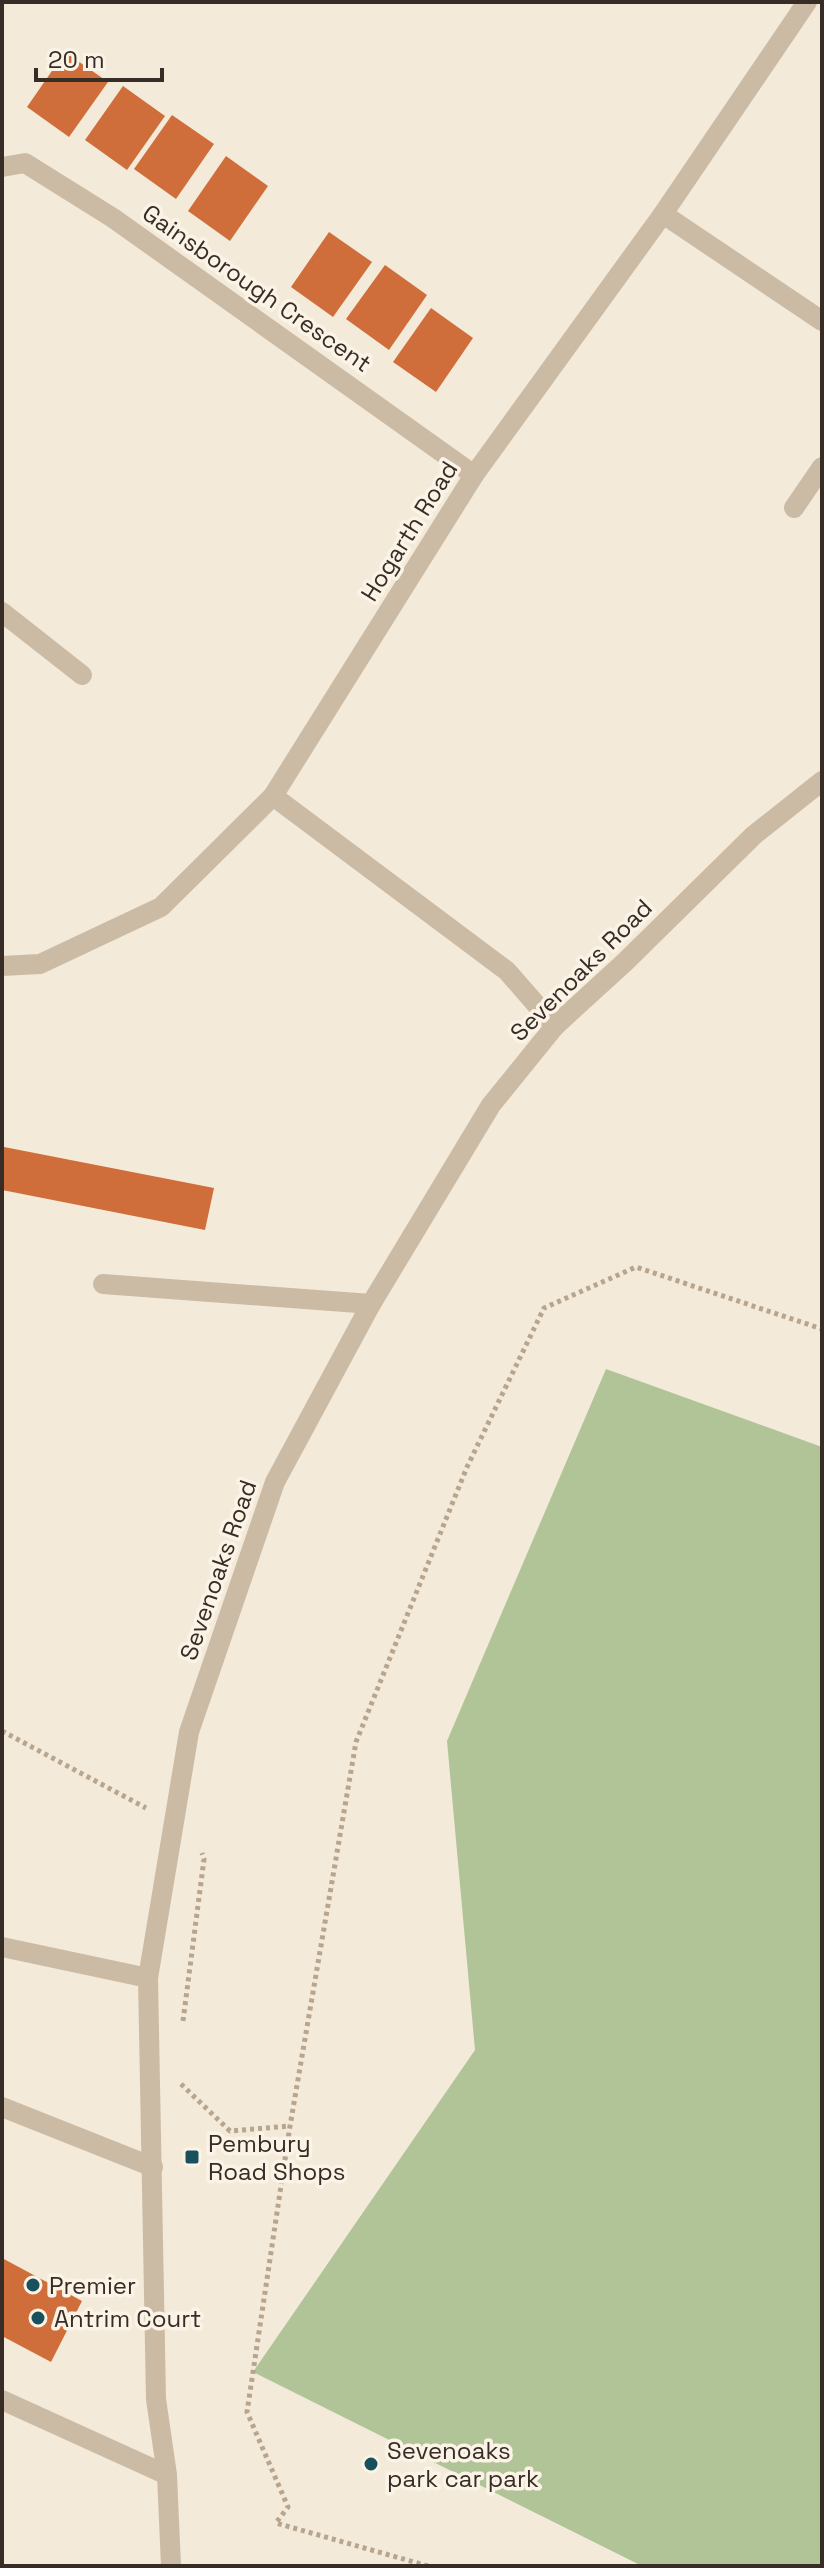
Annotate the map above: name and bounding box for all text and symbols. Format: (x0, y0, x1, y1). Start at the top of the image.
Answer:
scale bar (36, 32, 162, 82)
text: 20 m (48, 44, 105, 75)
street label: Gainsborough Crescent (137, 197, 377, 379)
street label: Hogarth Road (354, 455, 464, 607)
street label: Sevenoaks Road (503, 892, 659, 1048)
street label: Sevenoaks Road (173, 1476, 263, 1664)
place label: Pembury Road Shops (208, 2128, 345, 2187)
marker: Pembury Road Shops (183, 2148, 201, 2166)
place label: Premier (49, 2270, 136, 2301)
marker: Premier (24, 2276, 42, 2294)
place label: Antrim Court (54, 2303, 201, 2334)
marker: Antrim Court (29, 2309, 47, 2327)
place label: Sevenoaks park car park (387, 2435, 539, 2494)
marker: Sevenoaks park car park (362, 2455, 380, 2473)

